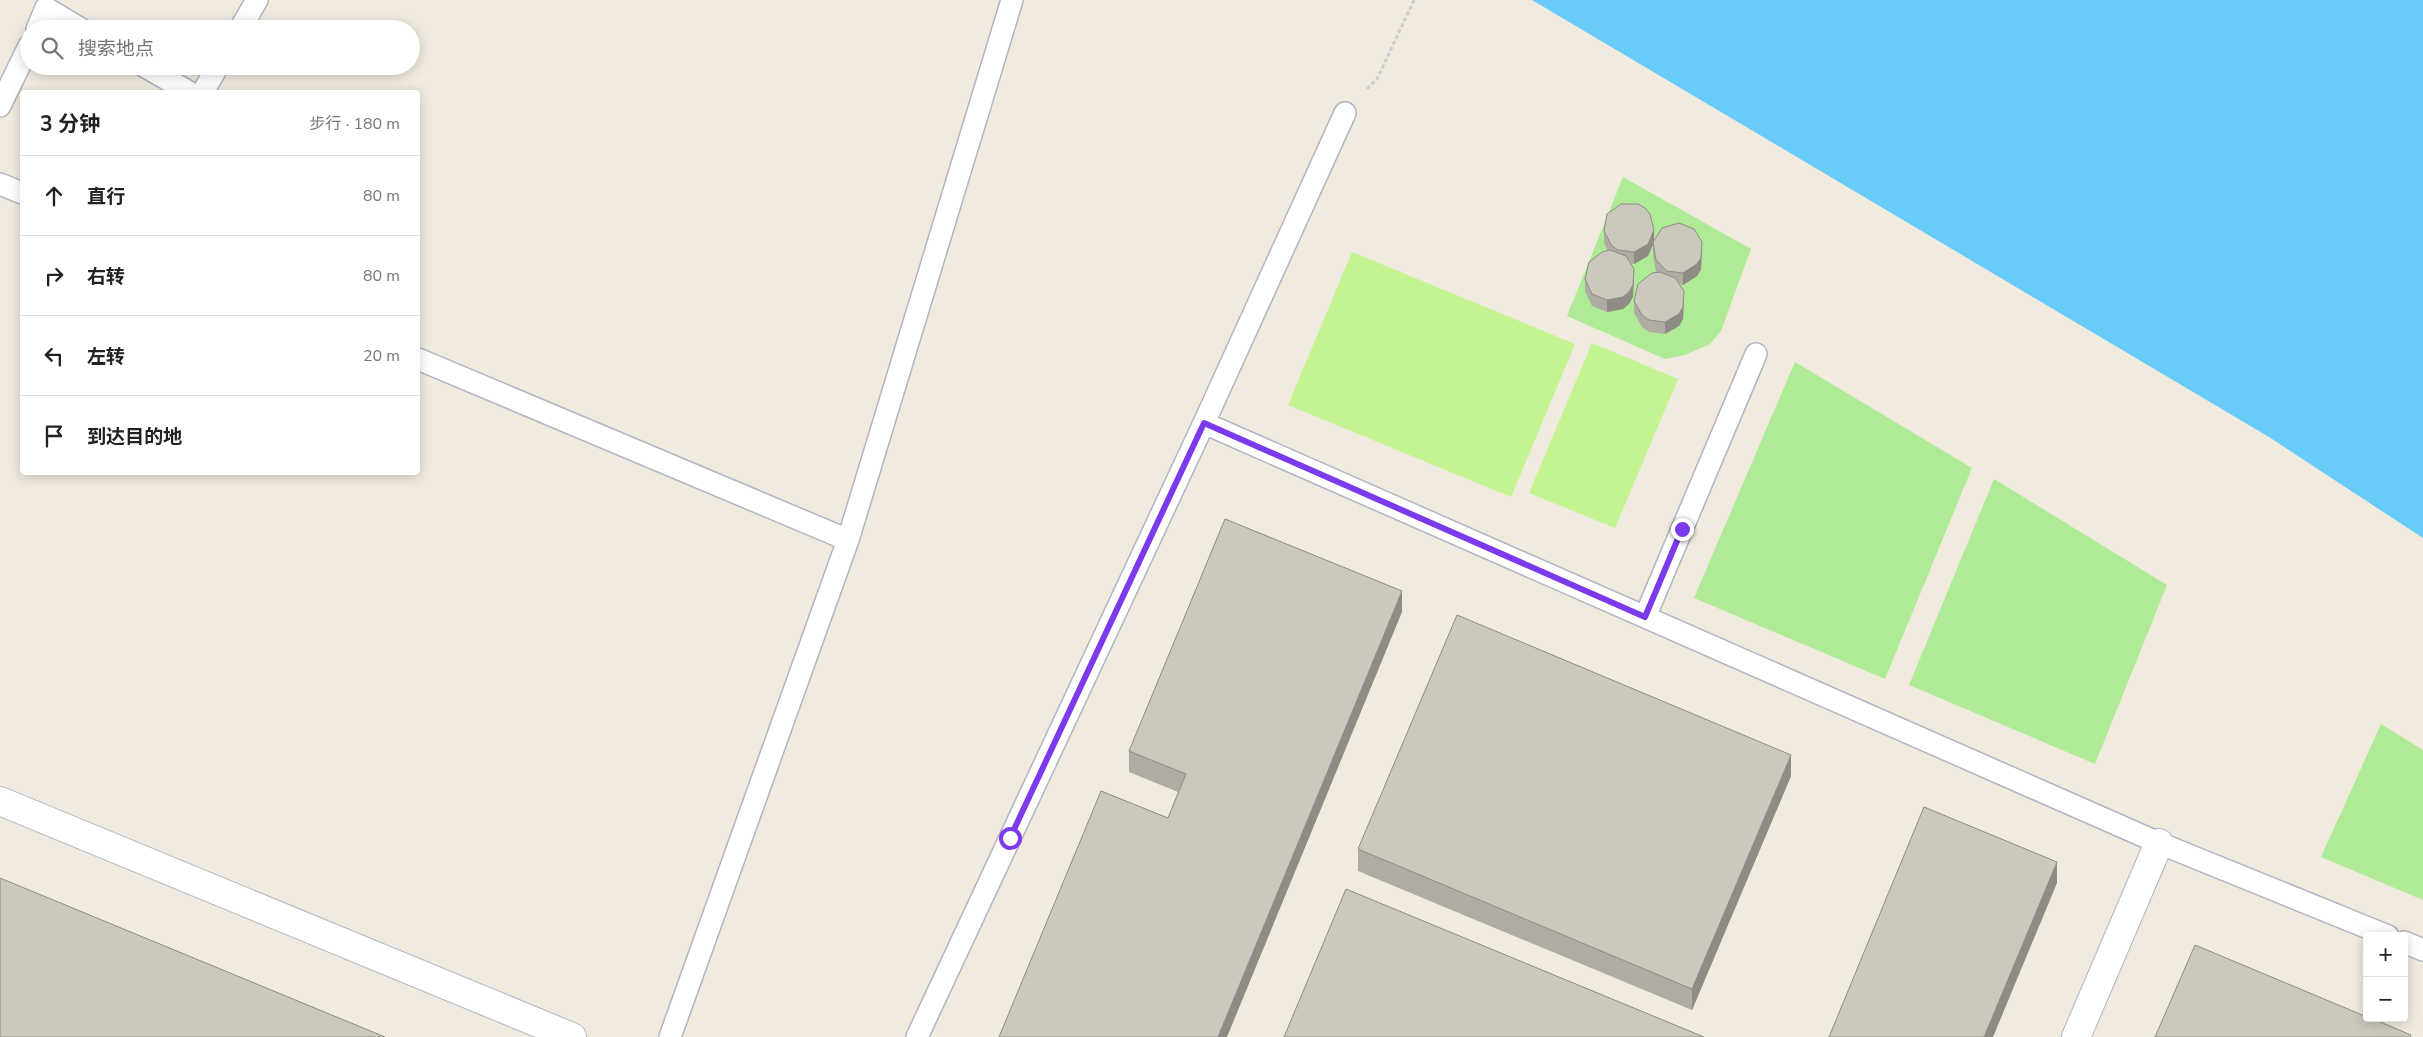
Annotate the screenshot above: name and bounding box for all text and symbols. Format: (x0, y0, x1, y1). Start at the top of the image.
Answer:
search box (20, 20, 420, 75)
icon: search (38, 34, 66, 62)
text: 搜索地点 (78, 36, 154, 62)
text: 3 分钟 (40, 110, 100, 138)
text: 步行 · 180 m (310, 113, 400, 135)
icon: ahead (40, 182, 68, 210)
text: 直行 (87, 184, 125, 210)
text: 80 m (363, 185, 400, 207)
icon: right (40, 262, 68, 290)
text: 右转 (87, 264, 125, 290)
text: 80 m (363, 265, 400, 287)
icon: left (40, 342, 68, 370)
text: 左转 (87, 344, 125, 370)
text: 20 m (363, 345, 400, 367)
icon: arrive (40, 422, 68, 450)
text: 到达目的地 (87, 424, 182, 450)
route end (1671, 518, 1694, 541)
route start (999, 827, 1022, 850)
map controls (2363, 932, 2408, 1022)
button: + (2363, 932, 2408, 977)
button: − (2363, 977, 2408, 1022)

